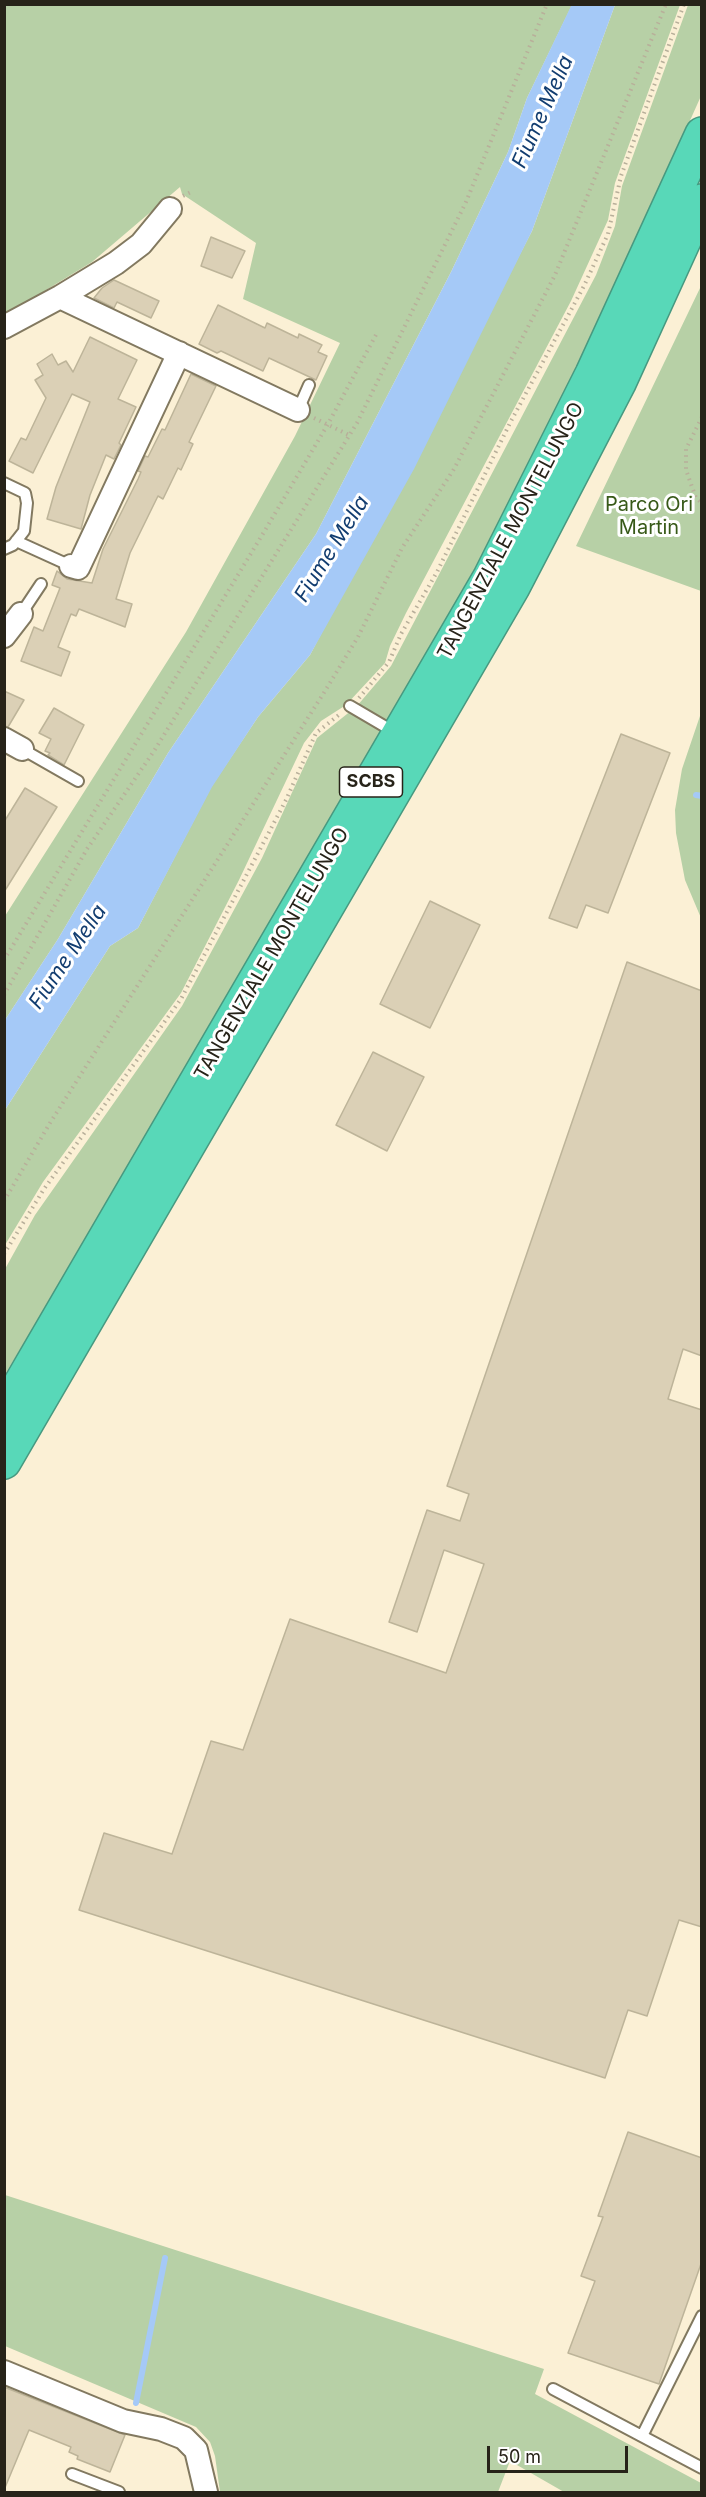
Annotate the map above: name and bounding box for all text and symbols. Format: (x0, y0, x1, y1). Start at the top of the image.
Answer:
water label: Fiume Mella (507, 52, 579, 172)
street label: TANGENZIALE MONTELUNGO (433, 398, 589, 664)
water label: Fiume Mella (289, 491, 375, 607)
park label: Parco Ori Martin (605, 493, 693, 540)
road number: SCBS (340, 767, 403, 797)
street label: TANGENZIALE MONTELUNGO (190, 823, 354, 1085)
water label: Fiume Mella (24, 900, 112, 1014)
scale bar (490, 2434, 631, 2472)
text: 50 m (498, 2446, 541, 2467)

